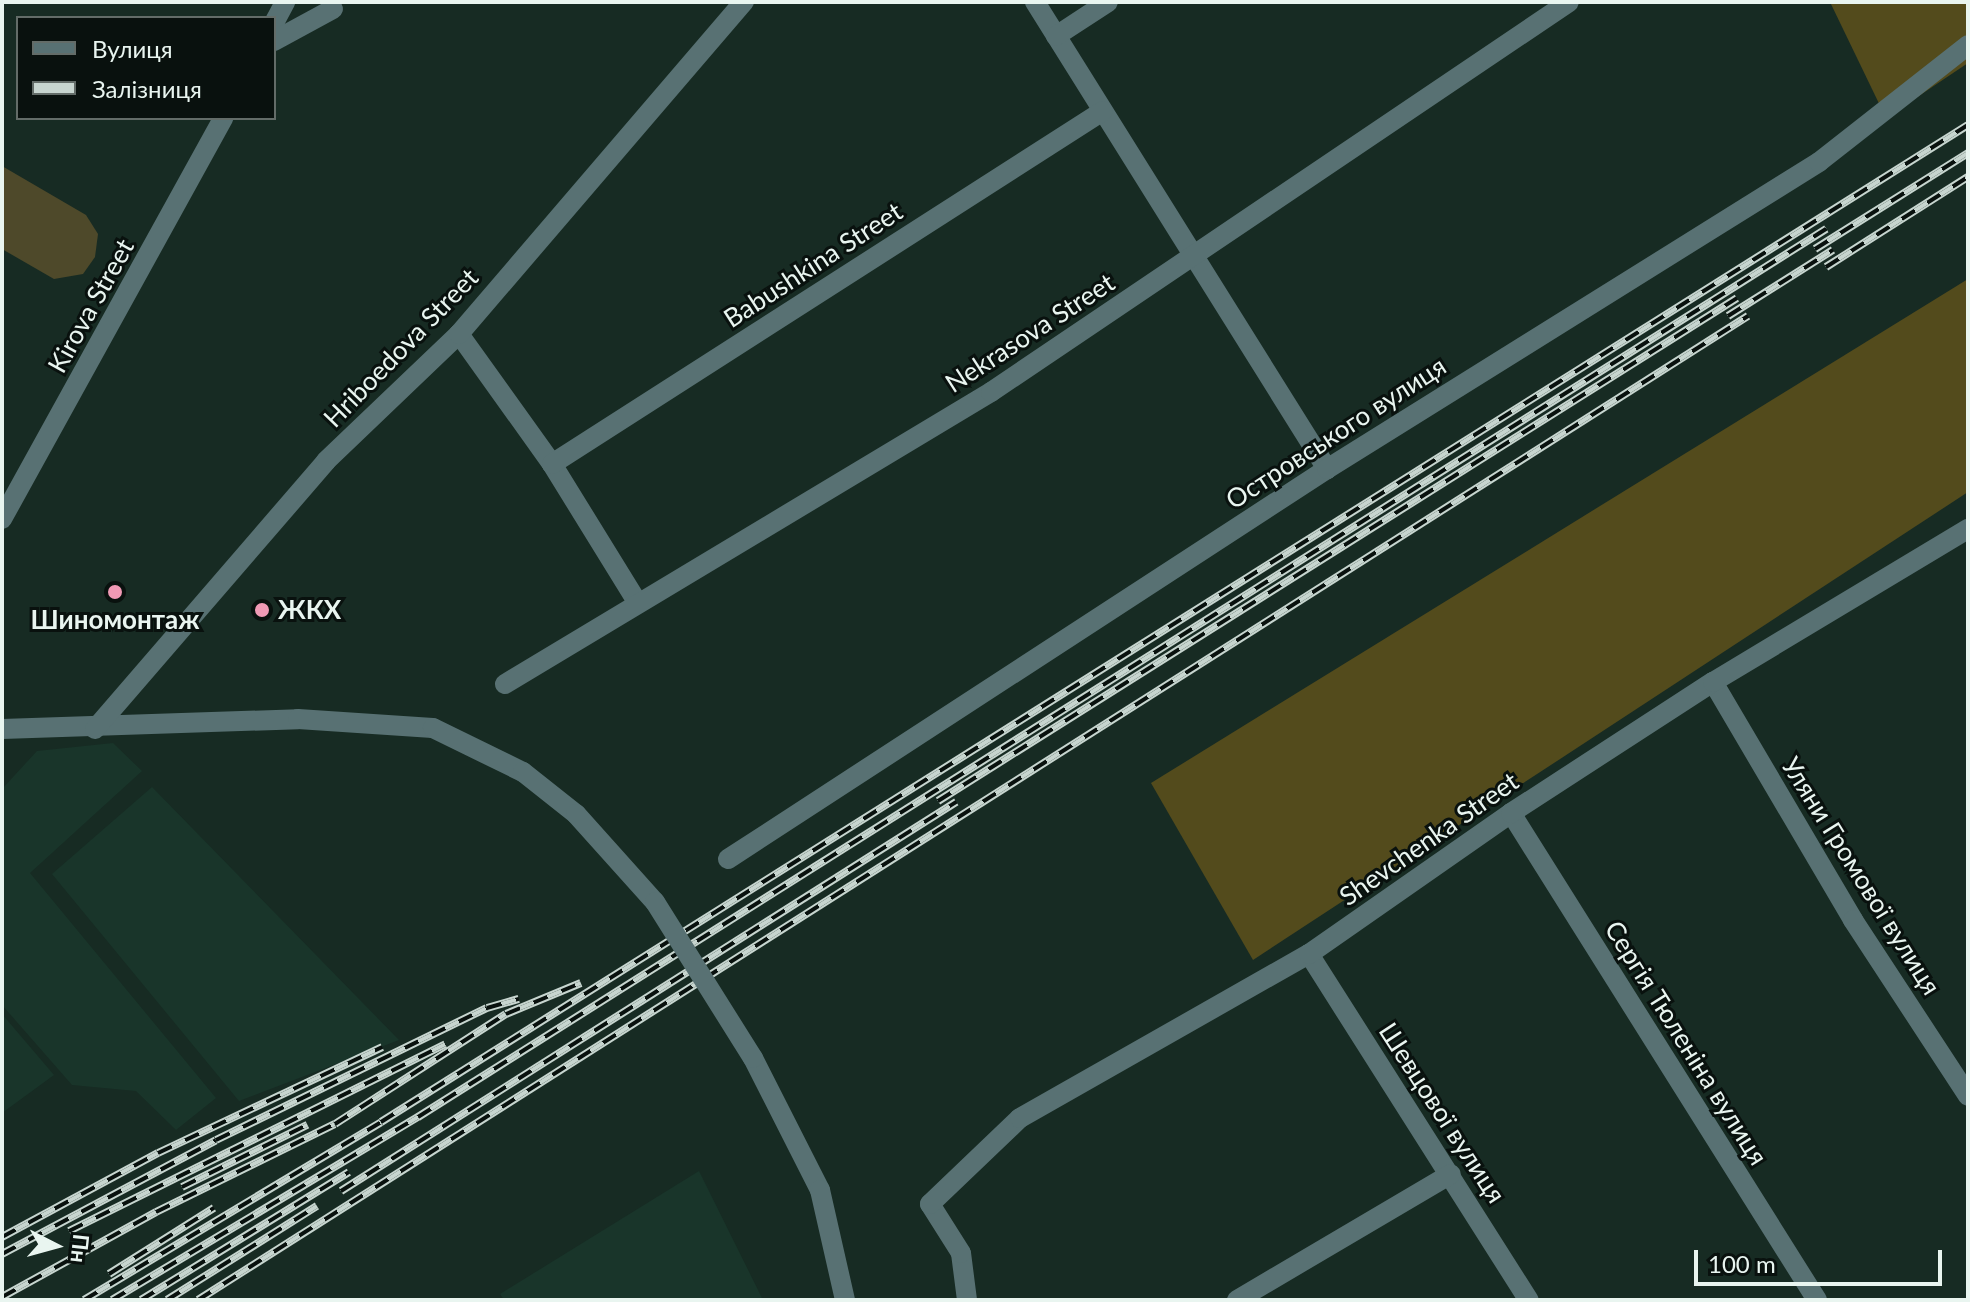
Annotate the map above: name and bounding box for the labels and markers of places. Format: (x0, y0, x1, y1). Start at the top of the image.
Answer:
marker: Шиномонтаж (106, 583, 124, 601)
place label: ЖКХ (278, 594, 341, 626)
marker: ЖКХ (253, 601, 271, 619)
place label: Шиномонтаж (31, 604, 199, 636)

